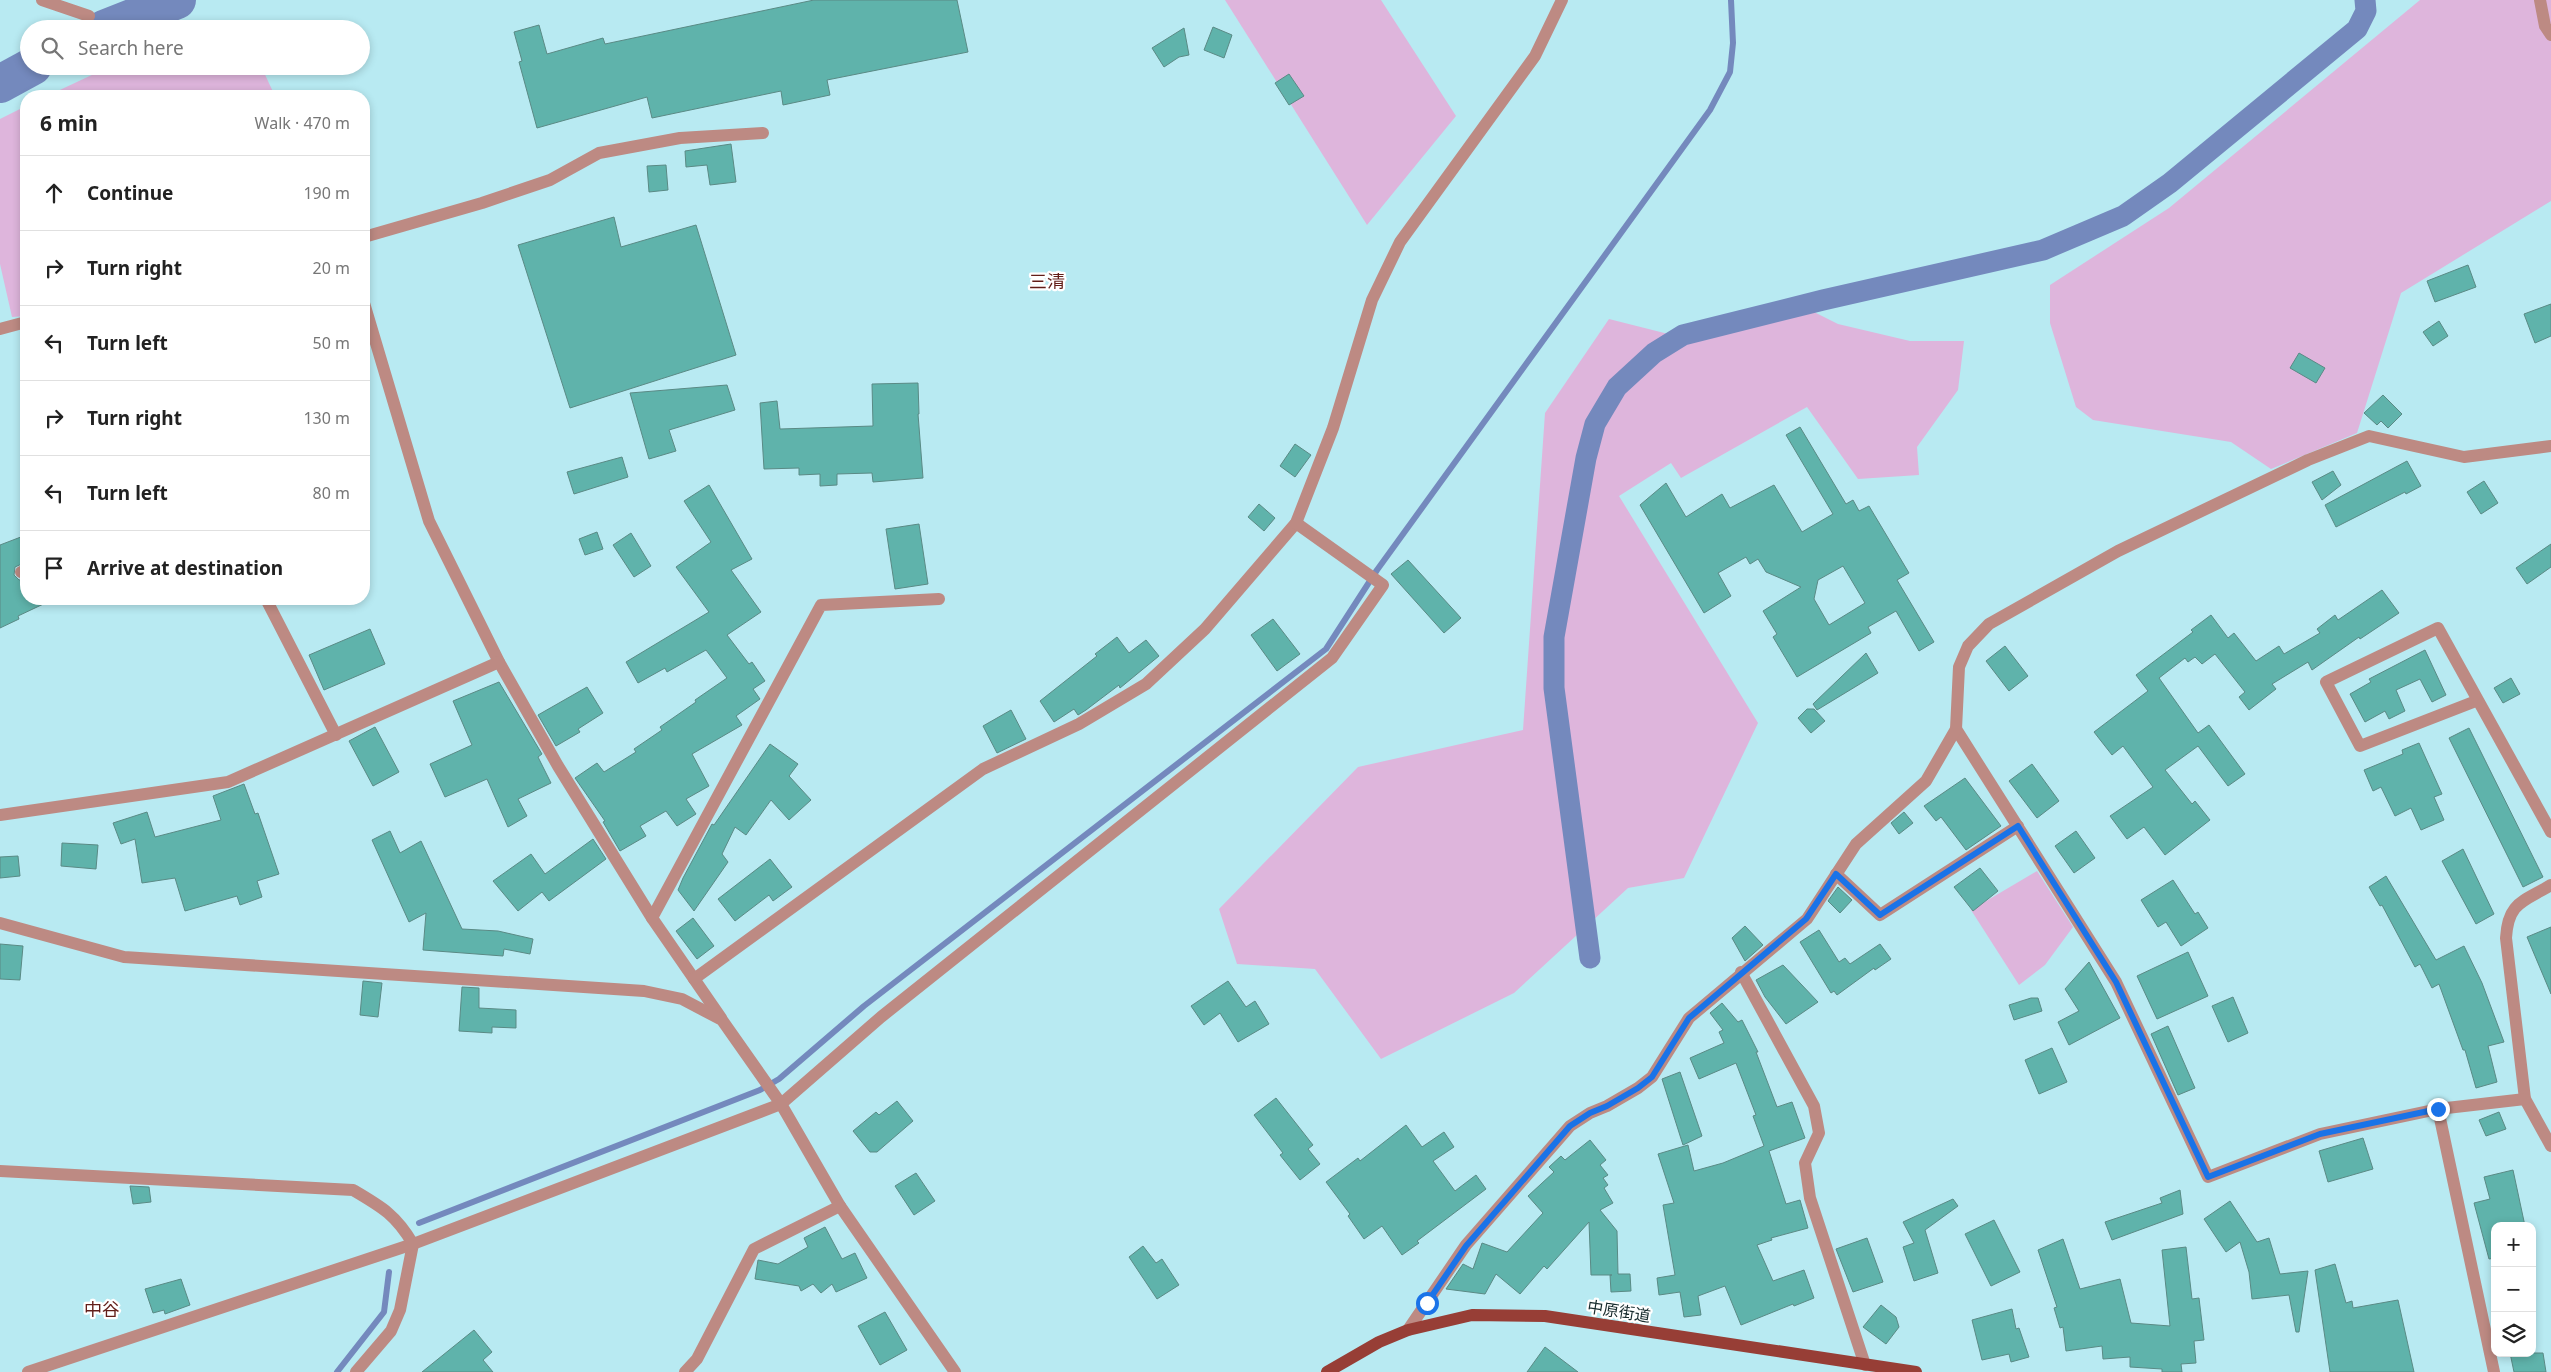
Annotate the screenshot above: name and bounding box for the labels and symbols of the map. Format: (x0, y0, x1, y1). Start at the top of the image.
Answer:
district label: 三清 (1029, 269, 1065, 293)
route end (2427, 1098, 2450, 1121)
route start (1416, 1292, 1439, 1315)
street label: 中原街道 (1586, 1295, 1652, 1327)
district label: 中谷 (84, 1297, 120, 1321)

